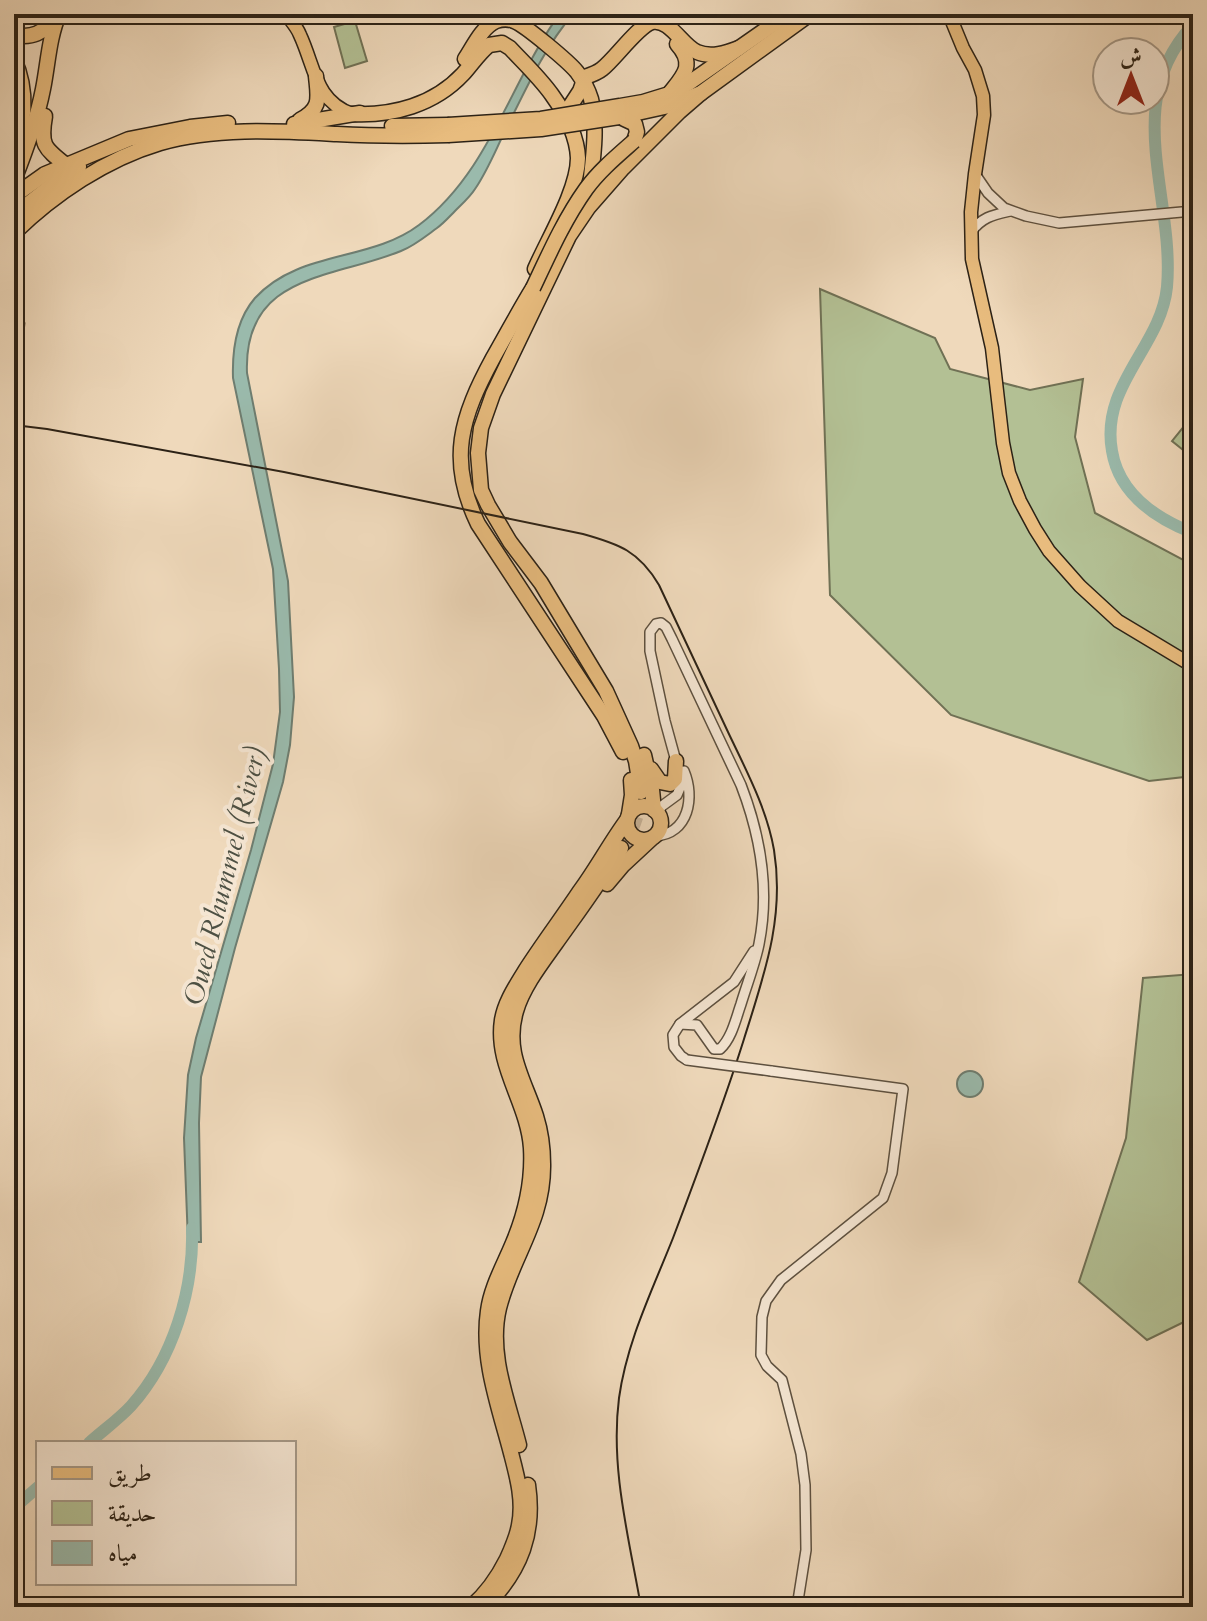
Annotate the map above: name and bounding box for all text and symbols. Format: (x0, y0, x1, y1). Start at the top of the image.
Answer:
north arrow (1091, 36, 1171, 116)
text: ش (1120, 42, 1142, 72)
water label: Oued Rhummel (River) (174, 743, 275, 1009)
legend (36, 1441, 296, 1585)
text: طريق (108, 1457, 152, 1490)
text: حديقة (108, 1497, 157, 1530)
text: مياه (108, 1537, 138, 1570)

